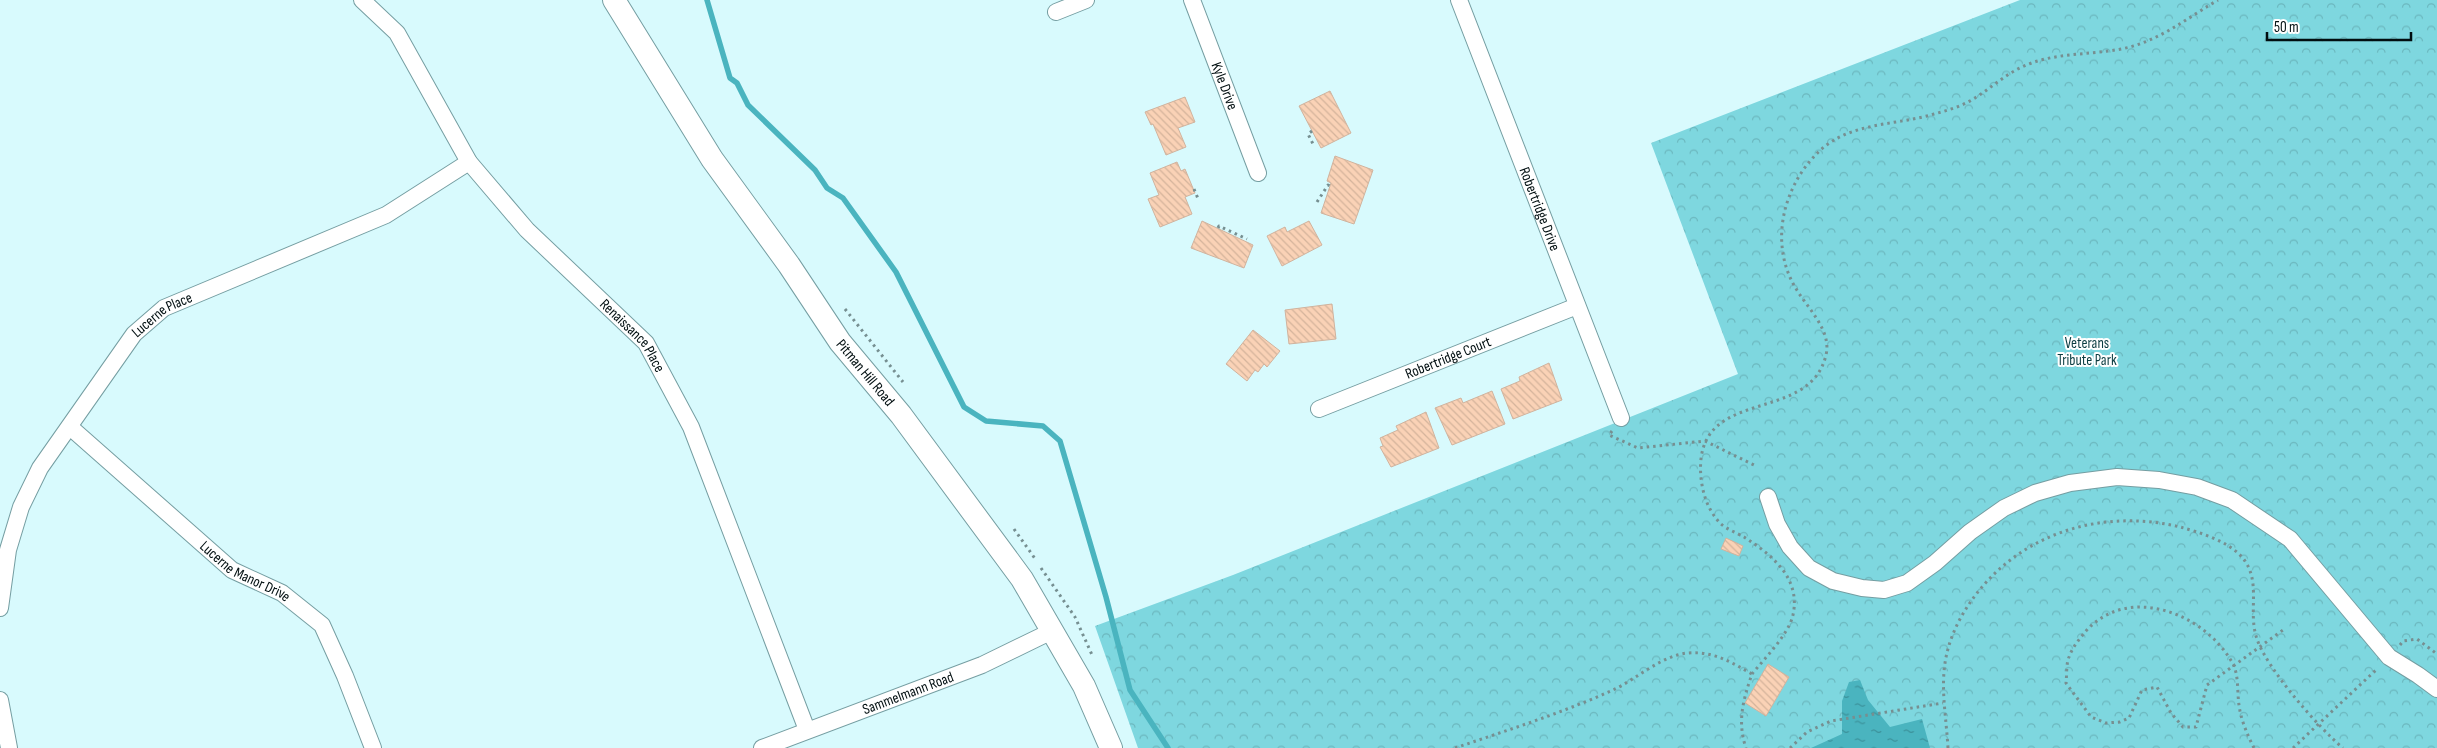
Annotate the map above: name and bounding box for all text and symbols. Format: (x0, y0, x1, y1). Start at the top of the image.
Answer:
scale bar (2267, 10, 2411, 42)
text: 50 m (2274, 18, 2299, 37)
street label: Kyle Drive (1207, 60, 1242, 113)
street label: Robertridge Drive (1515, 164, 1564, 254)
street label: Lucerne Place (128, 288, 195, 342)
street label: Renaissance Place (595, 295, 669, 376)
street label: Robertridge Court (1403, 332, 1494, 384)
park label: Veterans Tribute Park (2057, 334, 2117, 370)
street label: Pitman Hill Road (832, 336, 899, 410)
street label: Lucerne Manor Drive (196, 537, 294, 606)
street label: Sammelmann Road (860, 668, 956, 719)

